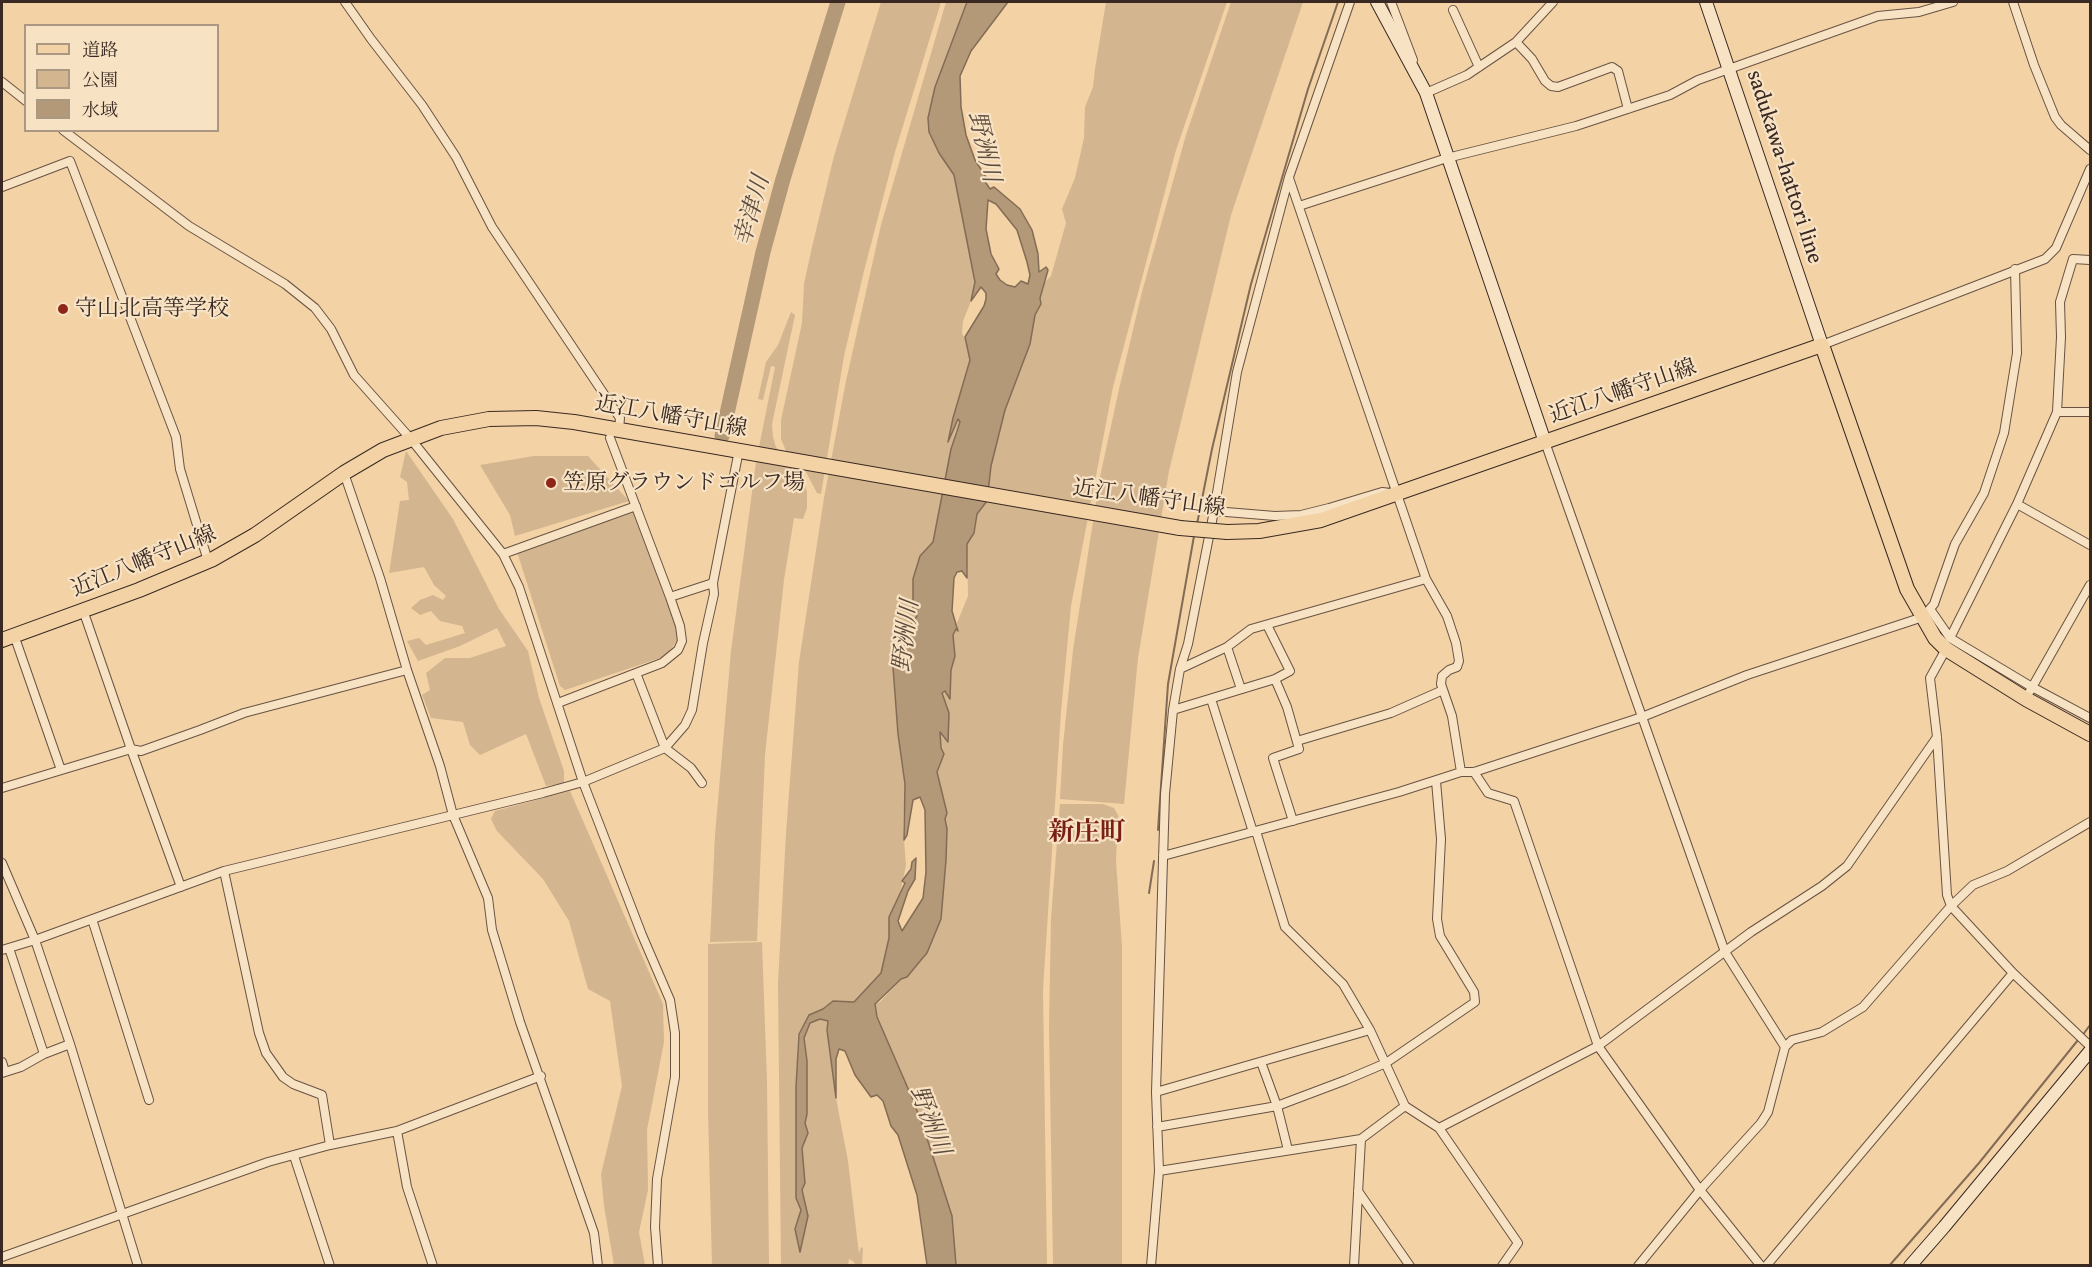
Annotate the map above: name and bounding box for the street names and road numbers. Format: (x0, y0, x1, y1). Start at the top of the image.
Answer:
street label: sadukawa-hattori line (1740, 67, 1828, 267)
street label: 近江八幡守山線 (1546, 354, 1700, 430)
street label: 近江八幡守山線 (593, 391, 749, 443)
street label: 近江八幡守山線 (1071, 475, 1227, 523)
street label: 近江八幡守山線 (68, 521, 220, 603)

